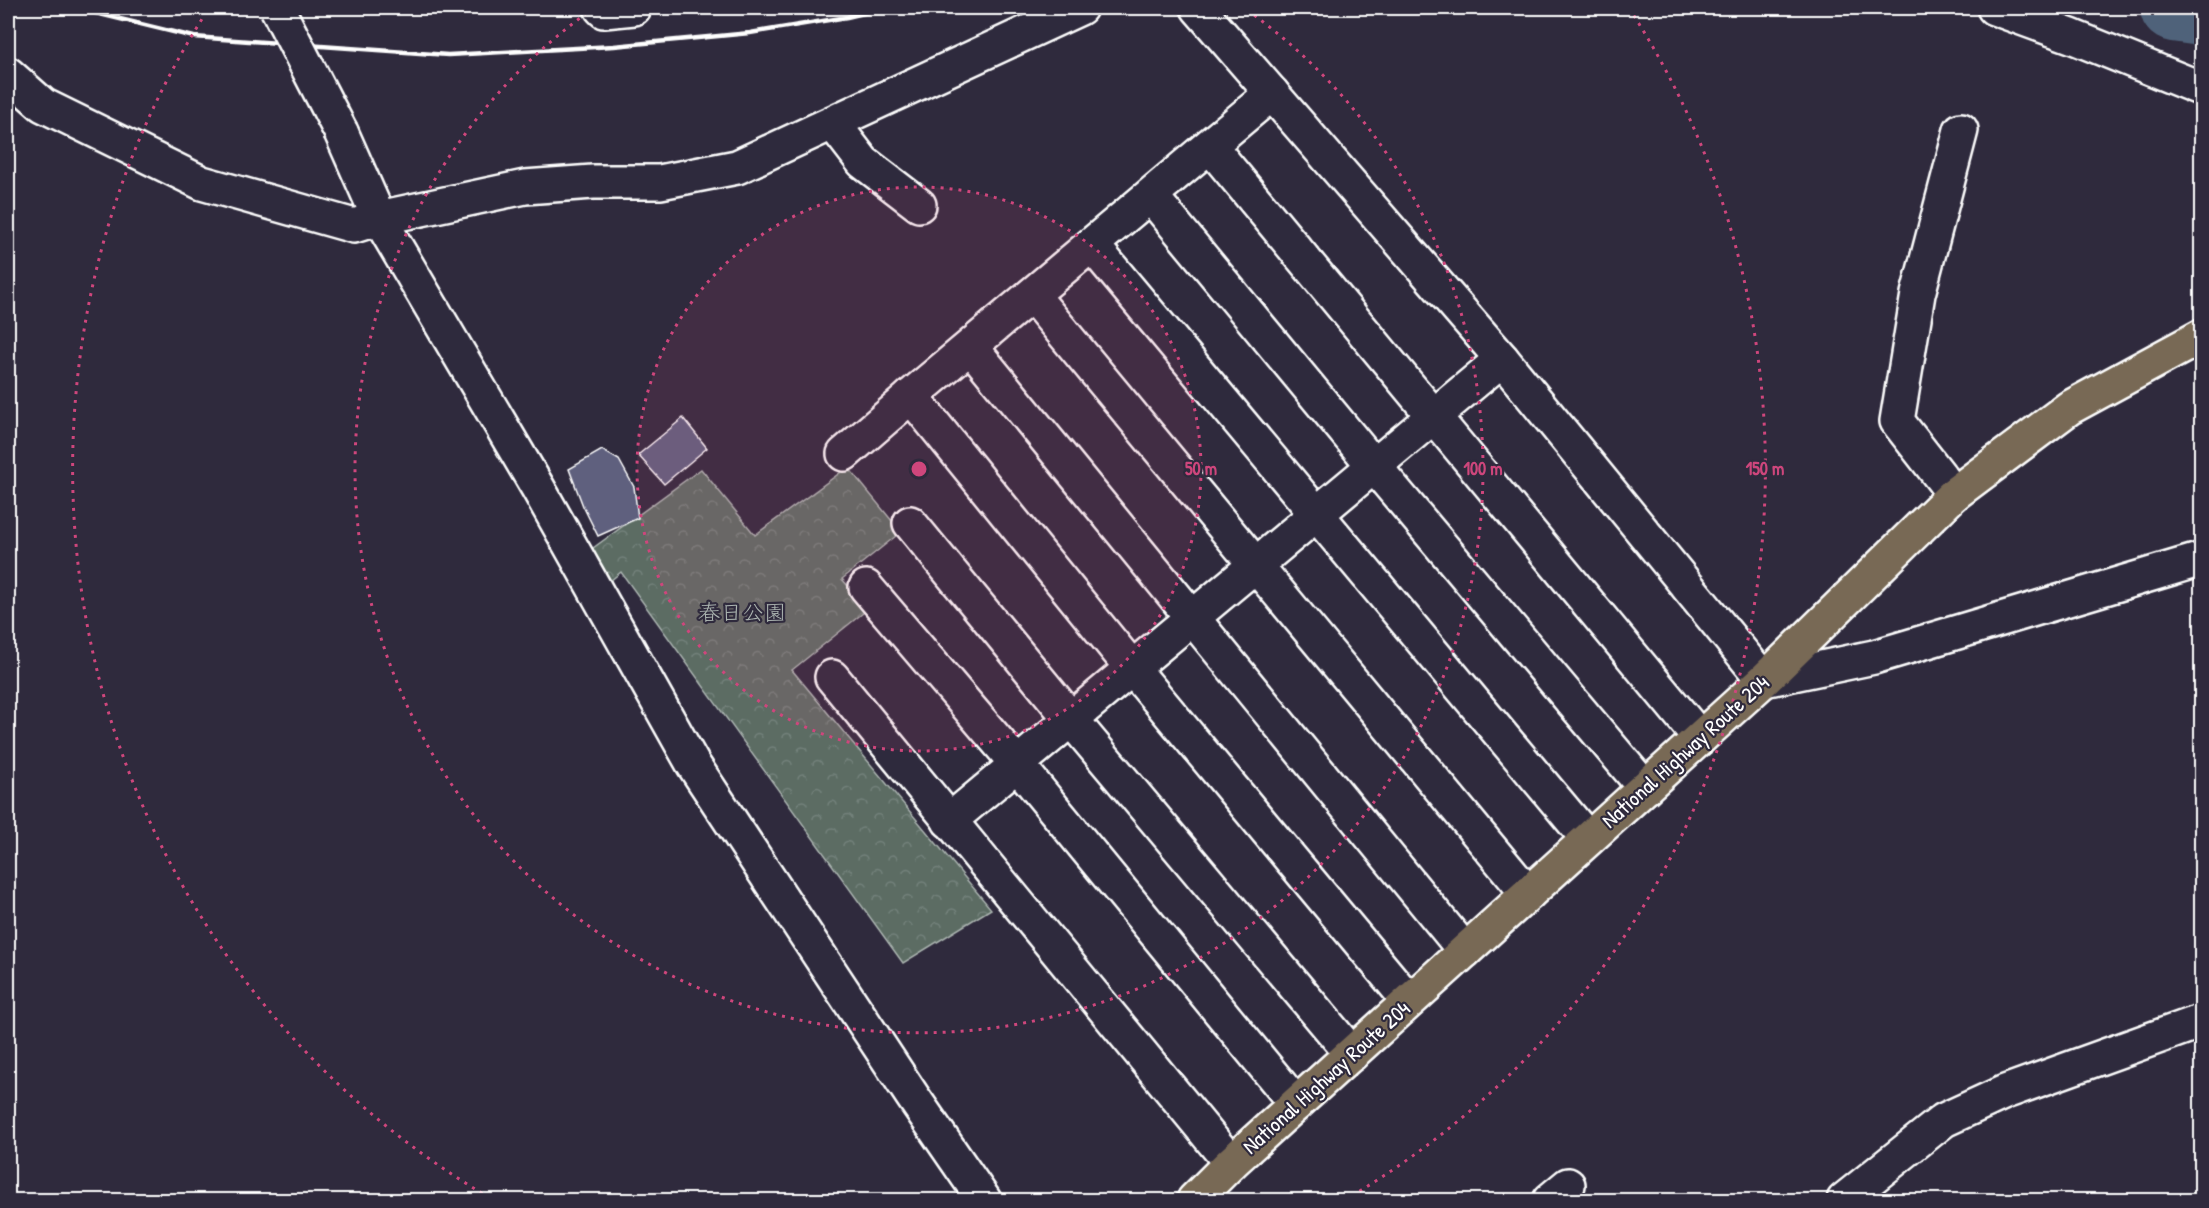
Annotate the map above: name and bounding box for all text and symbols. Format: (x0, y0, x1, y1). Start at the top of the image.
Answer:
text: 50 m (1185, 456, 1217, 481)
text: 100 m (1463, 456, 1503, 481)
text: 150 m (1746, 456, 1784, 481)
centre of rings (909, 459, 929, 479)
park label: 春日公園 (698, 597, 786, 627)
street label: National Highway Route 204 (1595, 668, 1775, 834)
street label: National Highway Route 204 (1236, 994, 1416, 1160)

